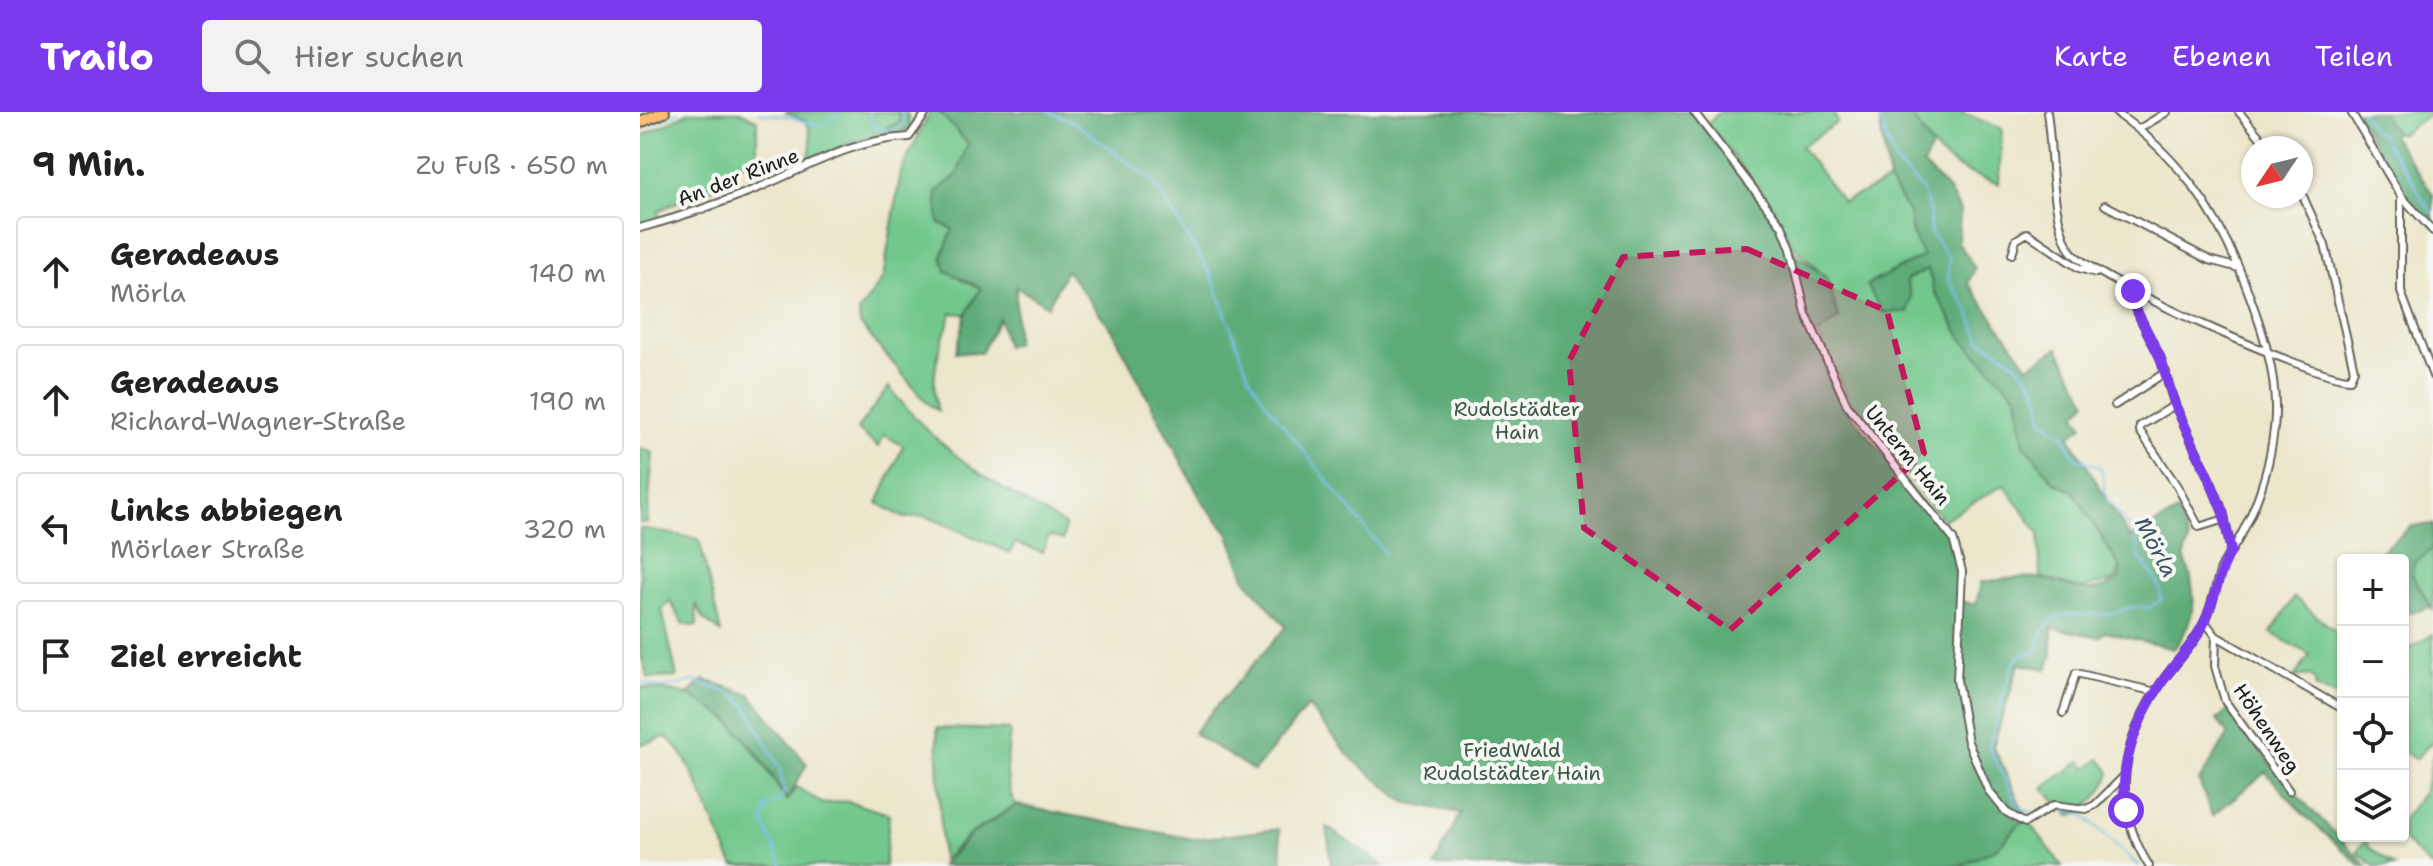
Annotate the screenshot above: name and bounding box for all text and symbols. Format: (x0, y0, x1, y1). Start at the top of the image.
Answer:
search box (202, 20, 762, 92)
text: Trailo (40, 31, 154, 82)
icon: search (230, 34, 274, 78)
text: Hier suchen (294, 36, 464, 77)
text: Karte (2054, 37, 2128, 75)
text: Ebenen (2172, 37, 2271, 75)
text: Teilen (2315, 37, 2393, 75)
north arrow (2241, 136, 2313, 208)
text: 9 Min. (32, 141, 145, 187)
street label: An der Rinne (674, 142, 802, 212)
text: Zu Fuß · 650 m (416, 147, 608, 182)
text: Geradeaus (110, 234, 279, 275)
icon: ahead (34, 250, 78, 294)
text: 140 m (529, 255, 606, 290)
route end (2115, 273, 2151, 309)
text: Mörla (110, 275, 186, 310)
text: Geradeaus (110, 362, 279, 403)
icon: ahead (34, 378, 78, 422)
text: 190 m (529, 383, 606, 418)
park label: Rudolstädter Hain (1454, 396, 1580, 445)
street label: Unterm Hain (1860, 400, 1956, 510)
text: Richard-Wagner-Straße (110, 403, 406, 438)
text: Links abbiegen (110, 490, 343, 531)
icon: left (34, 506, 78, 550)
text: 320 m (523, 511, 606, 546)
water label: Mörla (2128, 512, 2184, 582)
text: Mörlaer Straße (110, 531, 305, 566)
map controls (2337, 554, 2409, 842)
button: + (2337, 554, 2409, 626)
button: − (2337, 626, 2409, 698)
icon: arrive (34, 634, 78, 678)
text: Ziel erreicht (110, 636, 302, 677)
street label: Höhenweg (2228, 678, 2306, 778)
button: locate (2337, 698, 2409, 770)
park label: FriedWald Rudolstädter Hain (1423, 737, 1601, 786)
button: layers (2337, 770, 2409, 842)
route start (2108, 792, 2144, 828)

